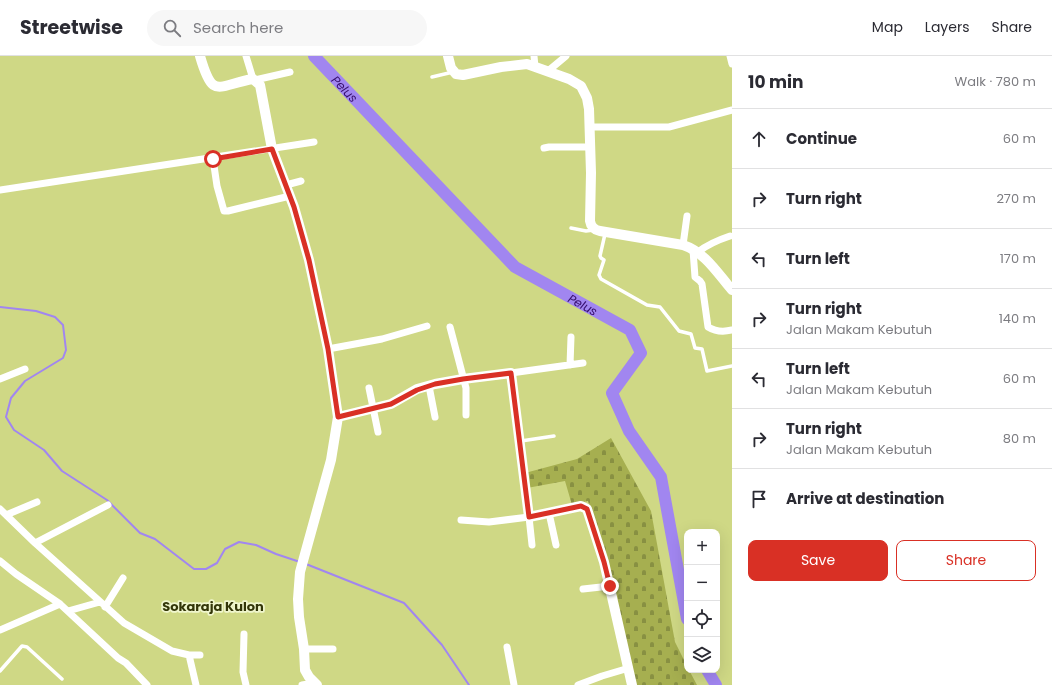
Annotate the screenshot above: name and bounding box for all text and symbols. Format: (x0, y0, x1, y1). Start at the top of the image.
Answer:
search box (147, 10, 427, 46)
text: Streetwise (20, 14, 123, 41)
icon: search (161, 17, 183, 39)
text: Search here (193, 17, 283, 38)
text: Map (872, 17, 903, 37)
text: Layers (925, 17, 969, 37)
text: Share (991, 17, 1032, 37)
text: 10 min (748, 70, 804, 94)
water label: Pelus (328, 71, 362, 106)
text: Walk · 780 m (955, 72, 1036, 91)
icon: ahead (748, 128, 770, 150)
text: Continue (786, 128, 857, 149)
text: 60 m (1003, 129, 1036, 148)
route start (204, 150, 222, 168)
icon: right (748, 188, 770, 210)
text: Turn right (786, 188, 862, 209)
text: 270 m (996, 189, 1036, 208)
icon: left (748, 248, 770, 270)
text: Turn left (786, 248, 850, 269)
text: 170 m (1000, 249, 1036, 268)
water label: Pelus (565, 289, 601, 319)
text: Turn right (786, 298, 862, 319)
icon: right (748, 308, 770, 330)
text: 140 m (999, 309, 1036, 328)
text: Jalan Makam Kebutuh (786, 320, 932, 339)
text: Turn left (786, 358, 850, 379)
icon: left (748, 368, 770, 390)
text: 60 m (1003, 369, 1036, 388)
text: Jalan Makam Kebutuh (786, 380, 932, 399)
text: Turn right (786, 418, 862, 439)
icon: right (748, 428, 770, 450)
text: 80 m (1003, 429, 1036, 448)
text: Jalan Makam Kebutuh (786, 440, 932, 459)
icon: arrive (748, 488, 770, 510)
text: Arrive at destination (786, 488, 944, 509)
map controls (684, 529, 720, 673)
button: + (684, 529, 720, 565)
button: Save (748, 540, 888, 581)
button: Share (896, 540, 1036, 581)
button: − (684, 565, 720, 601)
route end (601, 577, 619, 595)
district label: Sokaraja Kulon (162, 597, 264, 616)
button: locate (684, 601, 720, 637)
button: layers (684, 637, 720, 673)

